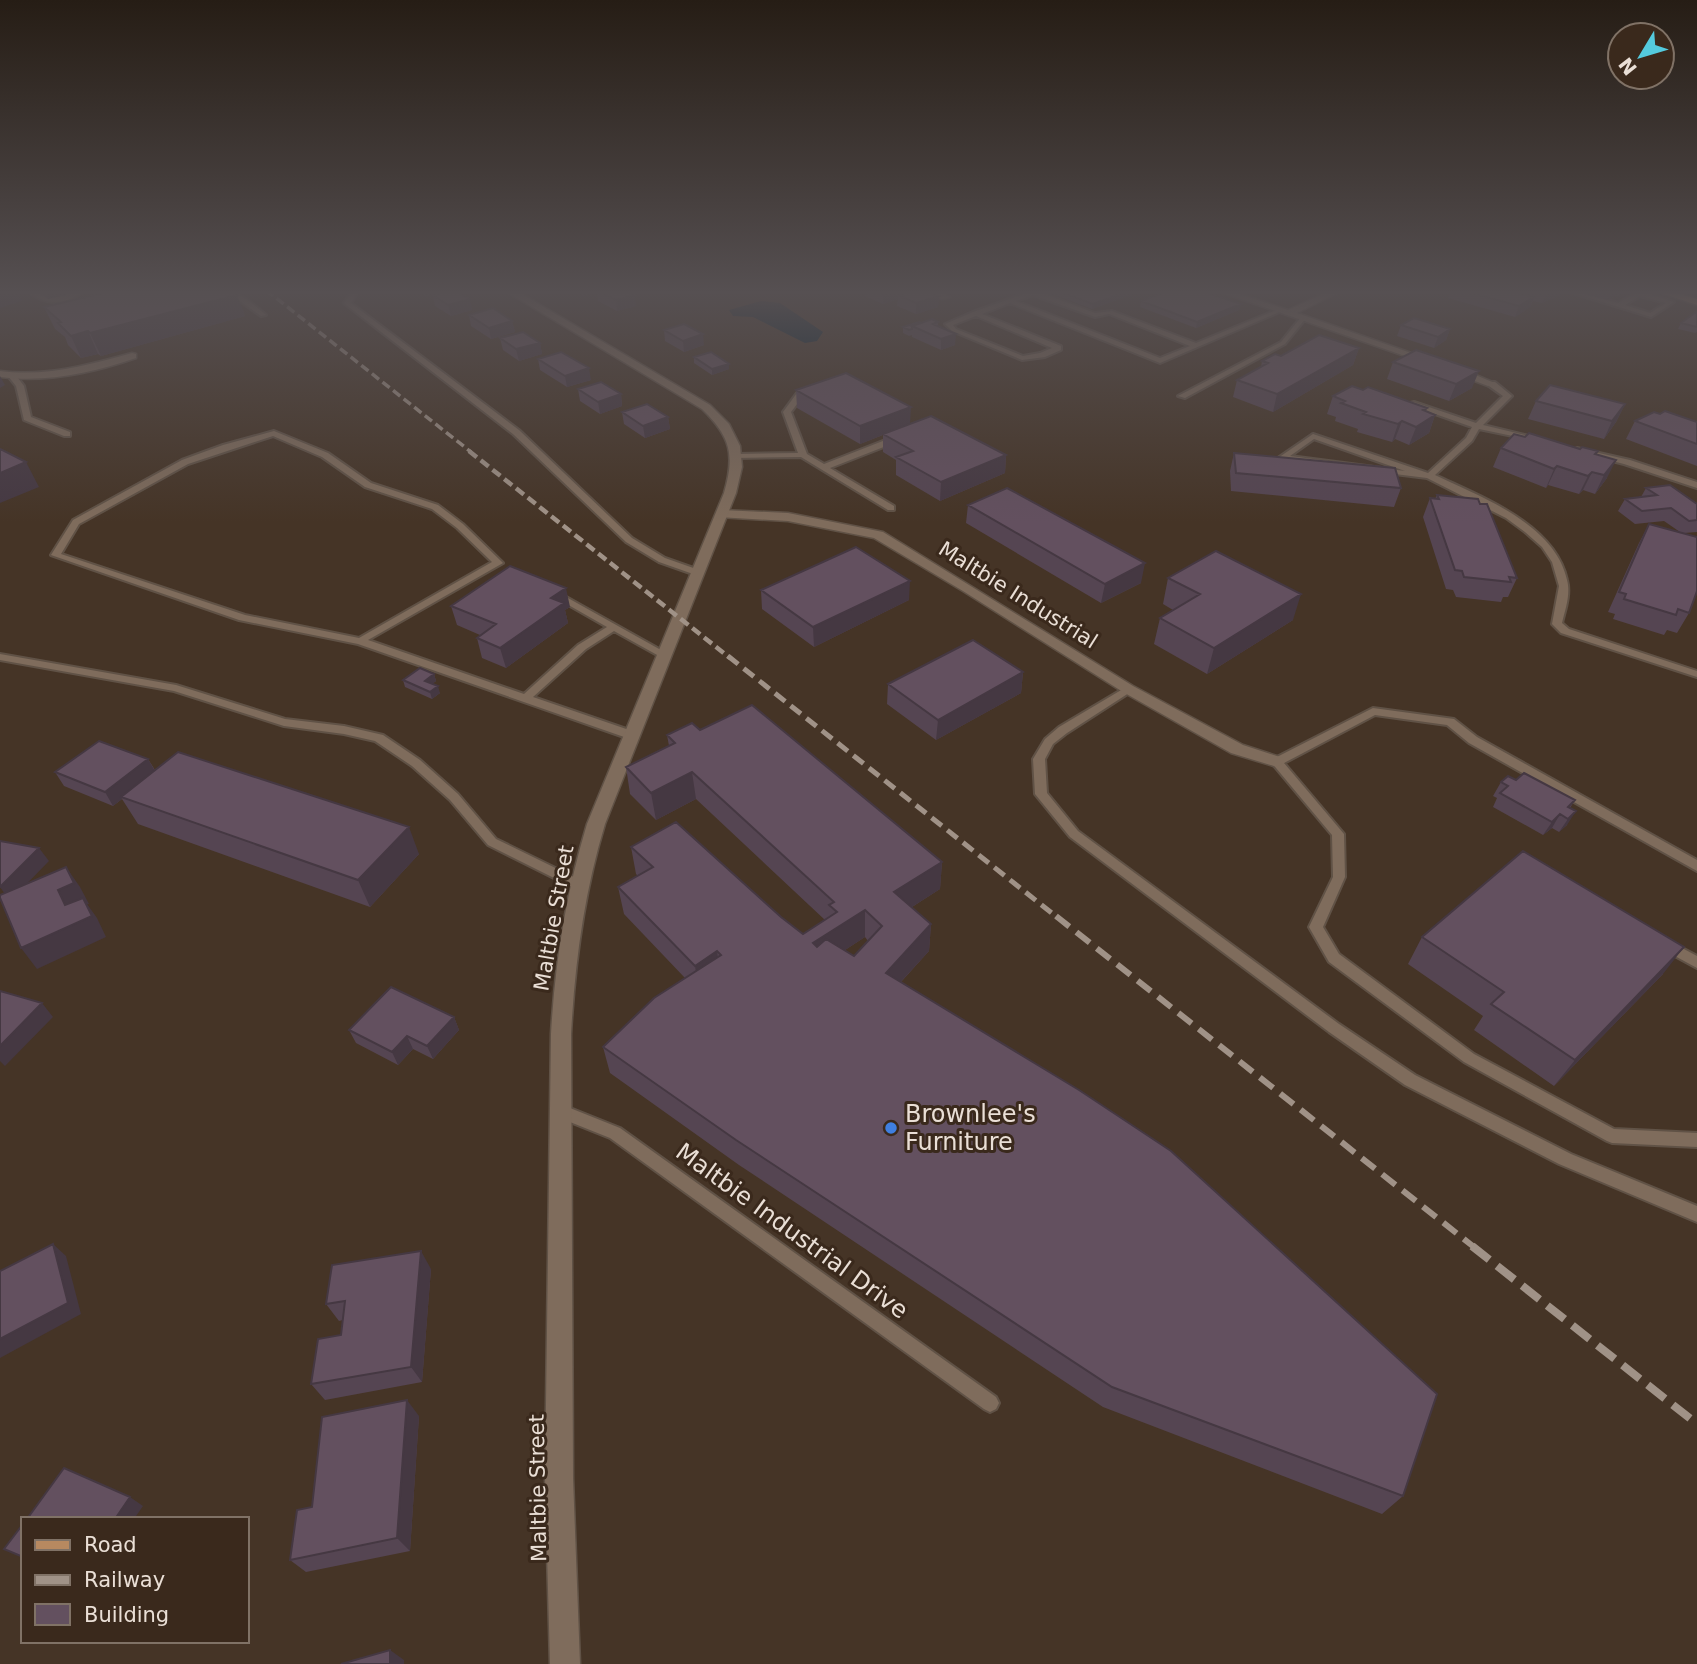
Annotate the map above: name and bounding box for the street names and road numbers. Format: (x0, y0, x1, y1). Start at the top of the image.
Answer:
street label: Maltbie Industrial (934, 537, 1102, 653)
street label: Maltbie Street (529, 843, 579, 993)
street label: Maltbie Industrial Drive (671, 1137, 913, 1325)
street label: Maltbie Street (525, 1414, 551, 1562)

